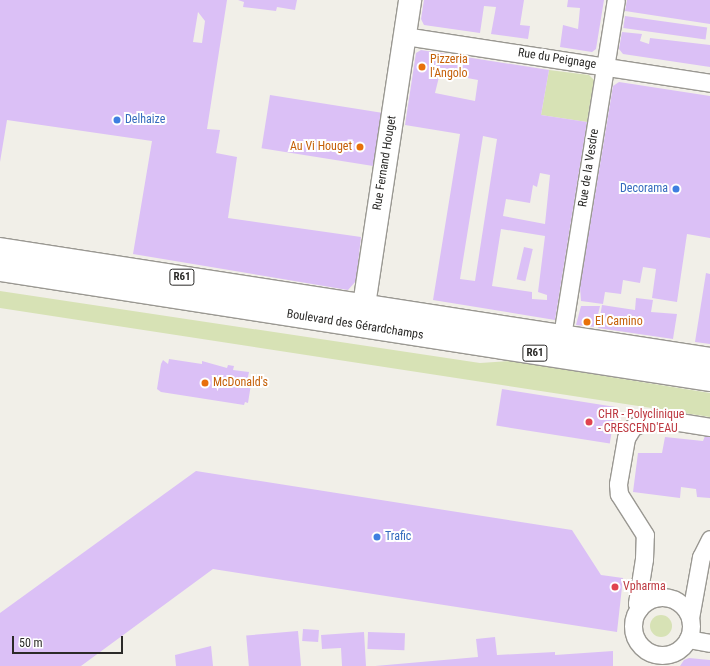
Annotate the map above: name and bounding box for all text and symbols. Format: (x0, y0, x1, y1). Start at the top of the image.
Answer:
street label: Rue du Peignage (517, 46, 597, 72)
place label: Pizzeria l'Angolo (430, 53, 468, 81)
marker: Pizzeria l'Angolo (417, 62, 427, 72)
place label: Delhaize (125, 113, 165, 127)
marker: Delhaize (112, 115, 122, 125)
street label: Rue Fernand Houget (370, 115, 400, 211)
street label: Rue de la Vesdre (576, 128, 602, 208)
place label: Au Vi Houget (290, 140, 352, 154)
marker: Au Vi Houget (355, 142, 365, 152)
place label: Decorama (620, 182, 668, 196)
marker: Decorama (671, 184, 681, 194)
road number: R61 (169, 268, 195, 286)
street label: Boulevard des Gérardchamps (286, 307, 424, 343)
place label: El Camino (595, 315, 643, 329)
marker: El Camino (582, 317, 592, 327)
road number: R61 (522, 344, 548, 362)
place label: McDonald's (213, 376, 268, 390)
marker: McDonald's (200, 378, 210, 388)
place label: CHR - Polyclinique - CRESCEND'EAU (598, 408, 684, 436)
marker: CHR - Polyclinique - CRESCEND'EAU (583, 416, 595, 428)
place label: Trafic (385, 530, 411, 544)
marker: Trafic (372, 532, 382, 542)
place label: Vpharma (623, 580, 666, 594)
marker: Vpharma (610, 582, 620, 592)
scale bar (14, 628, 125, 654)
text: 50 m (19, 636, 43, 650)

